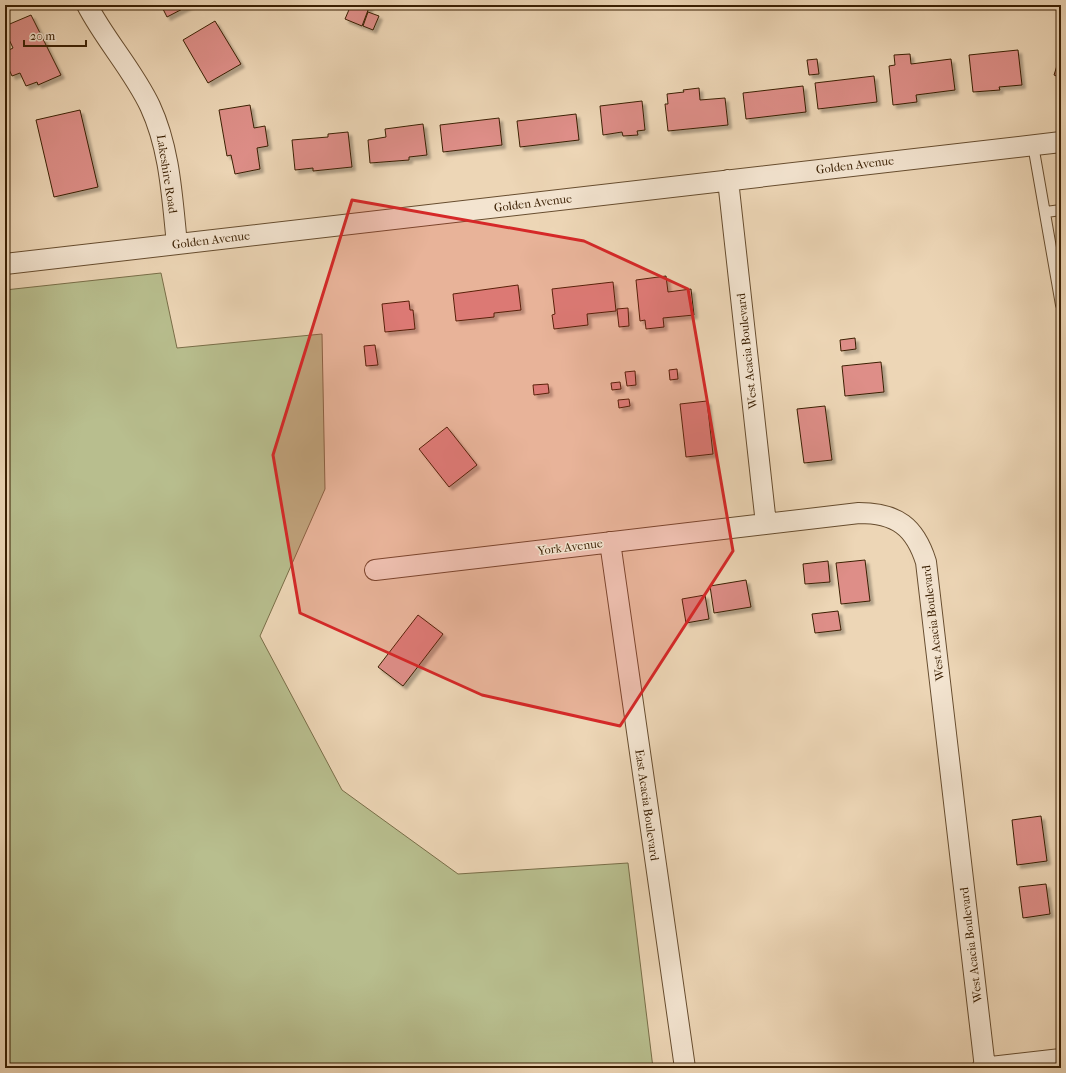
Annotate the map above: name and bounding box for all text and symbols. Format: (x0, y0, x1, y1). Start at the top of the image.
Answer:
scale bar (24, 22, 86, 48)
text: 20 m (30, 29, 55, 43)
street label: Lakeshire Road (154, 134, 180, 215)
street label: Golden Avenue (815, 153, 895, 177)
street label: Golden Avenue (493, 191, 573, 215)
street label: Golden Avenue (171, 228, 251, 252)
street label: West Acacia Boulevard (734, 292, 760, 411)
street label: York Avenue (536, 536, 603, 558)
street label: West Acacia Boulevard (919, 564, 947, 683)
street label: East Acacia Boulevard (632, 748, 662, 862)
street label: West Acacia Boulevard (957, 886, 985, 1005)

